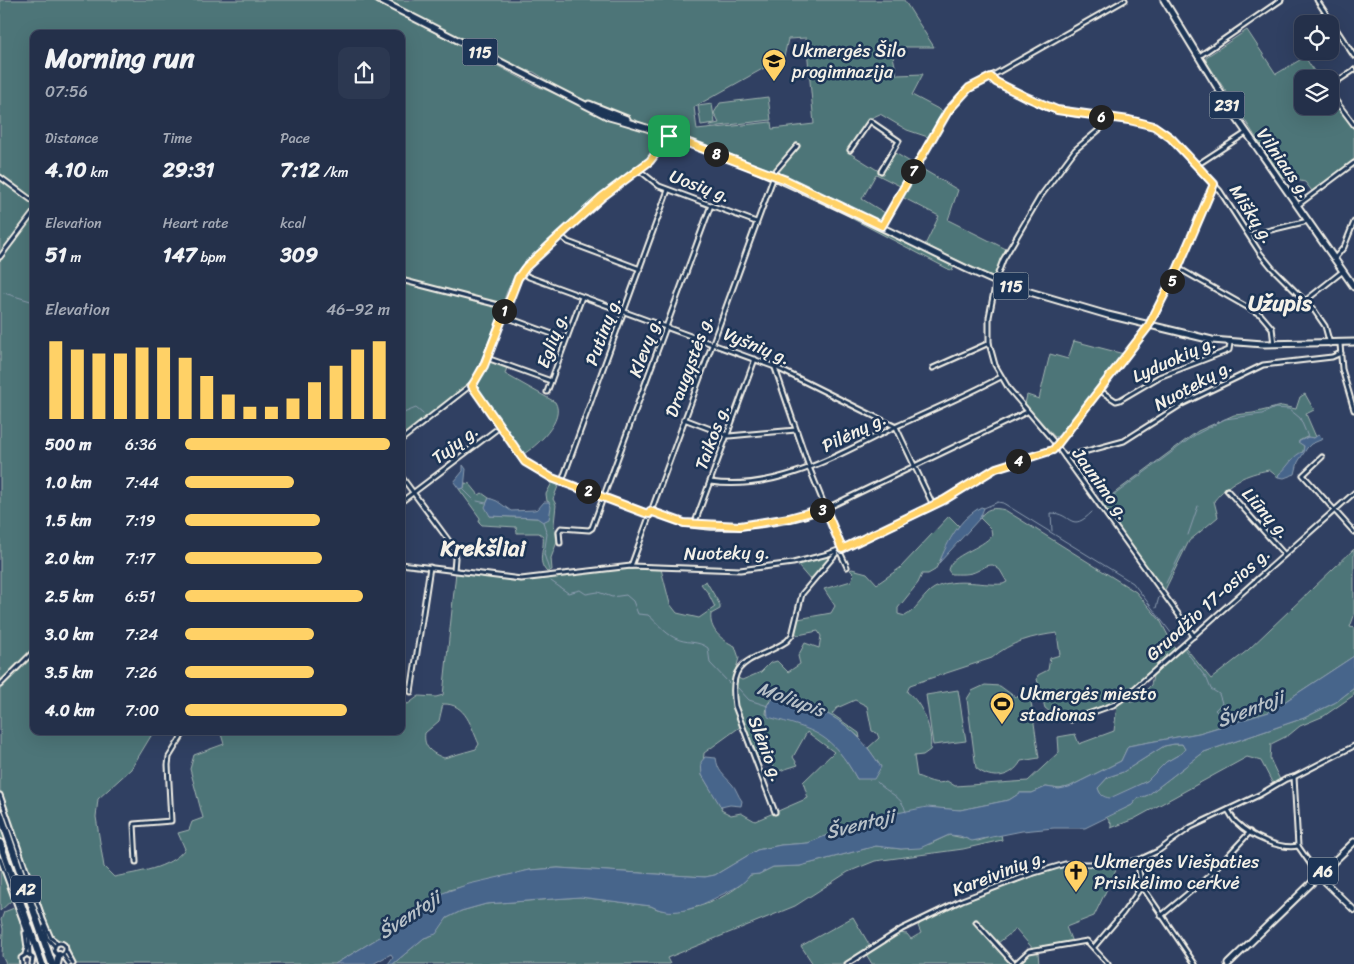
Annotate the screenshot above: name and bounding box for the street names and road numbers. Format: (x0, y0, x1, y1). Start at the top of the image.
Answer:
road number: 115 (462, 38, 498, 66)
road number: 231 (1210, 92, 1244, 118)
street label: Vilniaus g. (1248, 121, 1320, 205)
street label: Uosių g. (665, 160, 735, 212)
street label: Miškų g. (1221, 177, 1283, 251)
road number: 115 (994, 272, 1028, 300)
street label: Putinų g. (576, 292, 630, 370)
street label: Eglių g. (527, 307, 577, 373)
street label: Draugystės g. (656, 310, 722, 422)
street label: Klevų g. (619, 312, 671, 382)
street label: Vyšnių g. (718, 318, 796, 374)
street label: Lyduokių g. (1127, 326, 1221, 392)
street label: Nuotekų g. (1148, 350, 1238, 420)
street label: Taikos g. (685, 399, 739, 475)
street label: Pilėnų g. (816, 403, 892, 461)
street label: Tujų g. (424, 415, 486, 473)
street label: Jaunimo g. (1063, 440, 1139, 527)
street label: Liūnų g. (1234, 479, 1298, 547)
street label: Nuotekų g. (684, 536, 770, 570)
street label: Gruodžio 17-osios g. (1138, 539, 1278, 669)
street label: Slėnio g. (739, 711, 793, 787)
street label: Kareivinių g. (947, 840, 1051, 906)
road number: A6 (1308, 858, 1338, 884)
road number: A2 (11, 876, 41, 902)

